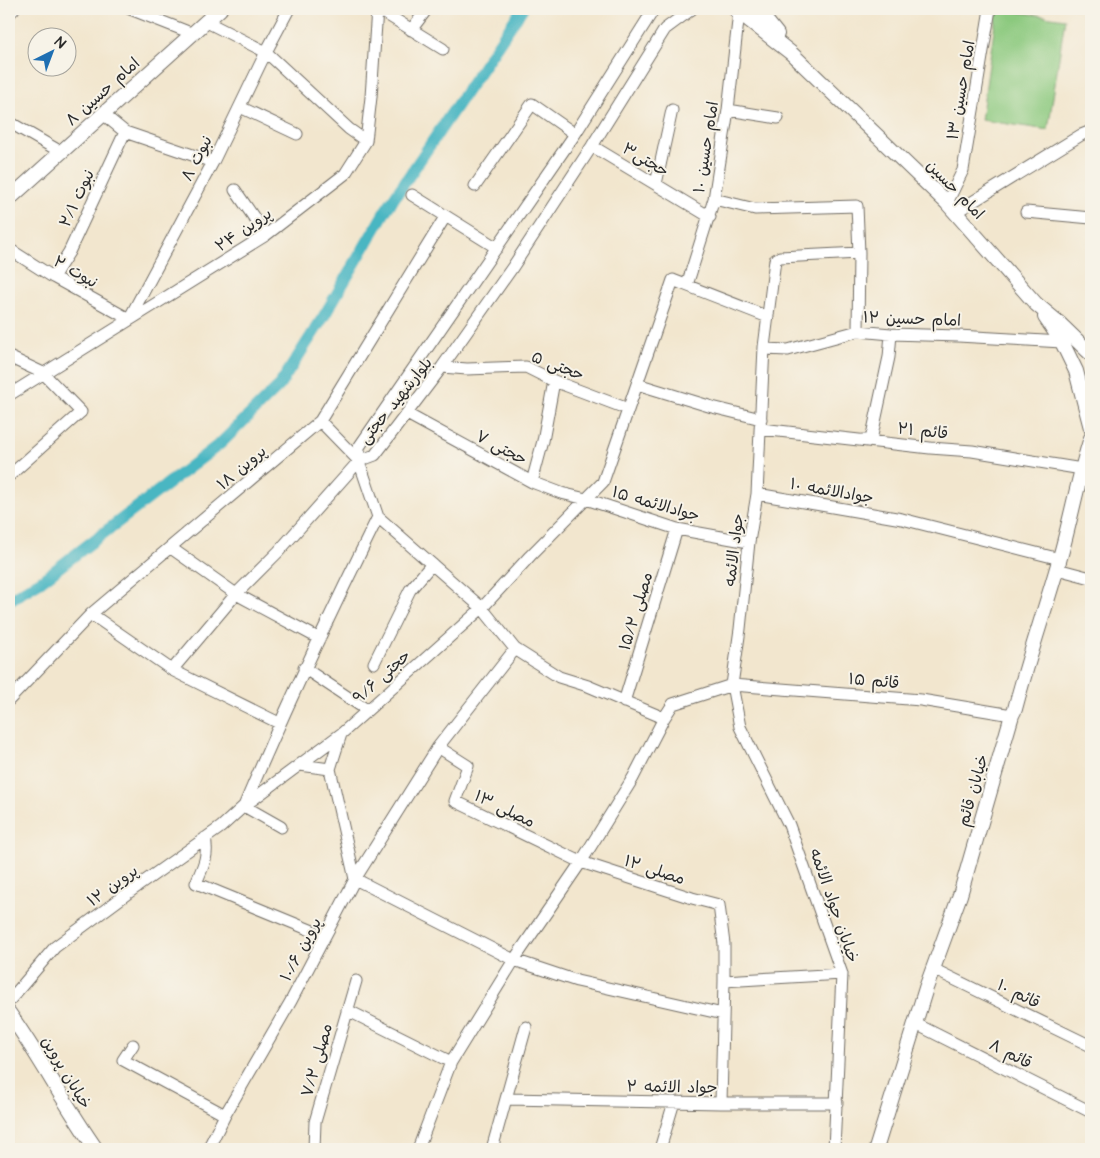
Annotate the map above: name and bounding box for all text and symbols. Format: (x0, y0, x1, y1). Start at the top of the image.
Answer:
north arrow (28, 28, 78, 78)
text: N (50, 33, 70, 54)
street label: امام حسین ۱۳ (941, 39, 982, 142)
street label: امام حسین ۸ (61, 52, 145, 132)
street label: ۱۰ امام حسین (688, 100, 725, 195)
street label: نبوت ۸ (176, 132, 218, 185)
street label: حجتی۳ (618, 137, 673, 182)
street label: امام حسین (920, 155, 989, 225)
street label: نبوت ۲/۱ (54, 166, 100, 231)
street label: پروین ۲۴ (211, 203, 276, 257)
street label: نبوت ۲ (49, 250, 102, 293)
street label: امام حسین ۱۲ (862, 306, 962, 333)
street label: حجتی ۵ (528, 346, 587, 386)
street label: بلوارشهید حجتی (354, 353, 438, 449)
street label: قائم ۲۱ (896, 417, 949, 446)
street label: حجتی ۷ (472, 425, 531, 471)
street label: پروین ۱۸ (212, 441, 271, 495)
street label: جوادالائمه ۱۰ (788, 473, 875, 509)
street label: جوادالائمه ۱۵ (609, 481, 702, 527)
street label: جواد الائمه (719, 512, 749, 588)
street label: مصلی ۱۵/۲ (614, 569, 658, 653)
street label: حجتی ۹/۶ (348, 645, 415, 709)
street label: قائم ۱۵ (847, 668, 900, 695)
street label: خیابان قائم (952, 752, 995, 829)
street label: مصلی ۱۳ (471, 785, 539, 833)
street label: خیابان جواد الائمه (804, 845, 864, 966)
street label: مصلی ۱۲ (621, 850, 688, 890)
street label: پروین ۱۲ (83, 860, 143, 912)
street label: پروین ۱۰/۶ (275, 914, 327, 985)
street label: قائم ۱۰ (993, 974, 1044, 1015)
street label: مصلی ۷/۲ (296, 1021, 338, 1100)
street label: خیابان پروین (36, 1032, 96, 1113)
street label: قائم ۸ (985, 1034, 1036, 1075)
street label: جواد الائمه ۲ (626, 1075, 718, 1099)

